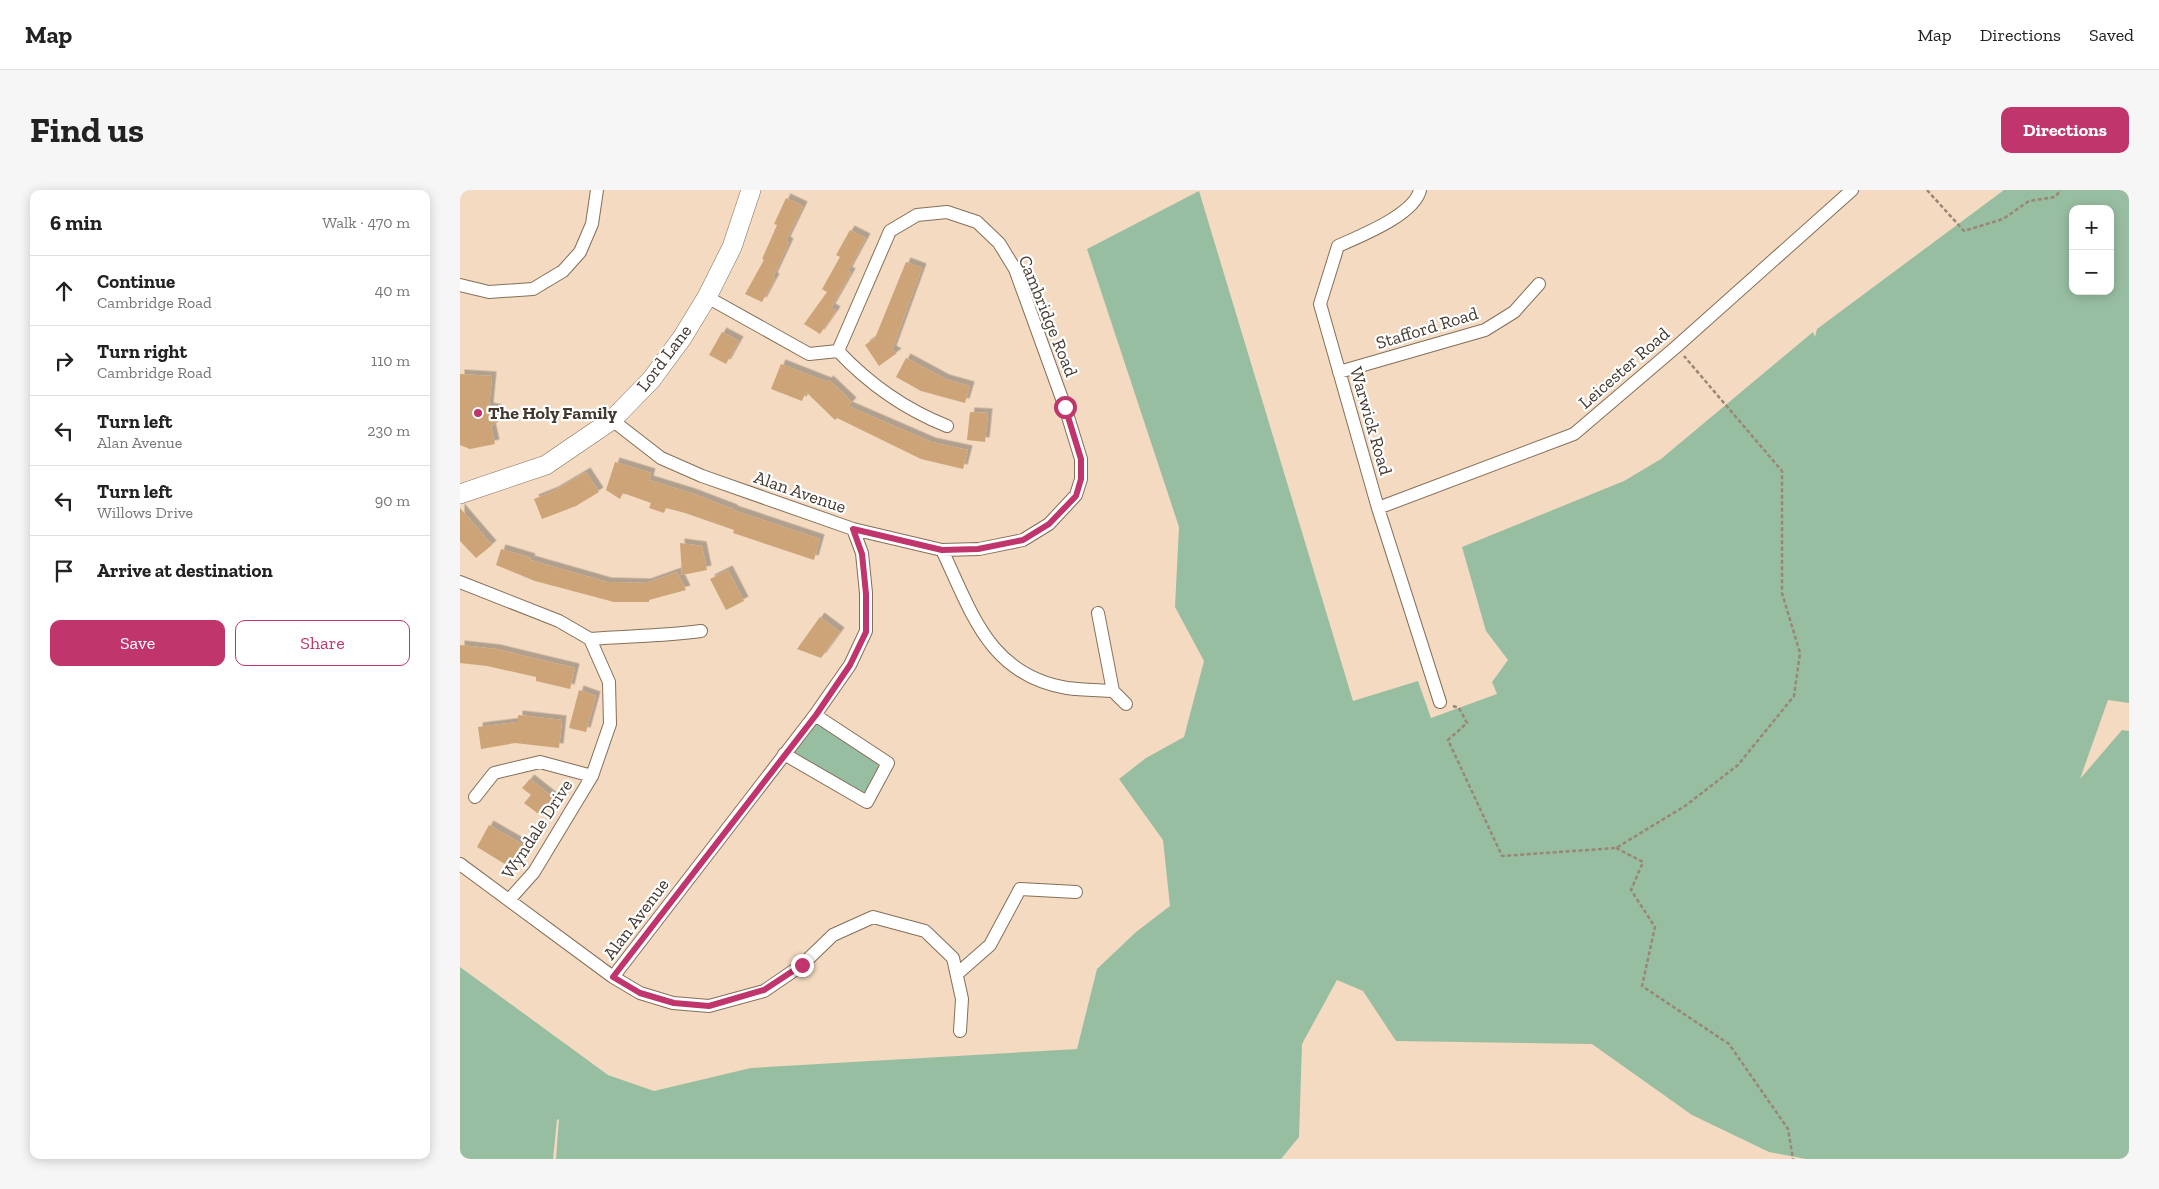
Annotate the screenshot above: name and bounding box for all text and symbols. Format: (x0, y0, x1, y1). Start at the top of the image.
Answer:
text: Map (25, 20, 72, 49)
text: Map (1917, 24, 1952, 46)
text: Directions (1980, 24, 2061, 46)
text: Saved (2089, 24, 2134, 46)
button: Directions (2001, 107, 2129, 153)
text: Find us (30, 109, 144, 151)
map controls (2069, 205, 2114, 295)
button: + (2069, 205, 2114, 250)
text: 6 min (50, 210, 102, 235)
text: Walk · 470 m (322, 213, 410, 232)
button: − (2069, 250, 2114, 295)
street label: Cambridge Road (1014, 252, 1082, 380)
text: Continue (97, 270, 175, 293)
icon: ahead (50, 277, 78, 305)
text: 40 m (375, 281, 410, 300)
text: Cambridge Road (97, 293, 212, 312)
street label: Stafford Road (1373, 302, 1481, 354)
street label: Lord Lane (632, 320, 696, 396)
street label: Leicester Road (1574, 323, 1674, 413)
text: Turn right (97, 340, 187, 363)
icon: right (50, 347, 78, 375)
text: 110 m (371, 351, 410, 370)
text: Cambridge Road (97, 363, 212, 382)
street label: Warwick Road (1345, 364, 1397, 478)
route start (1054, 396, 1077, 419)
place label: The Holy Family (488, 402, 618, 424)
marker: The Holy Family (472, 407, 484, 419)
text: Turn left (97, 410, 172, 433)
icon: left (50, 417, 78, 445)
text: 230 m (367, 421, 410, 440)
text: Alan Avenue (97, 433, 182, 452)
street label: Alan Avenue (751, 466, 849, 518)
text: Turn left (97, 480, 172, 503)
icon: left (50, 487, 78, 515)
text: 90 m (375, 491, 410, 510)
text: Willows Drive (97, 503, 193, 522)
icon: arrive (50, 557, 78, 585)
text: Arrive at destination (97, 559, 273, 582)
button: Save (50, 620, 225, 666)
button: Share (235, 620, 410, 666)
street label: Wyndale Drive (497, 775, 577, 883)
street label: Alan Avenue (598, 874, 674, 964)
route end (791, 954, 814, 977)

